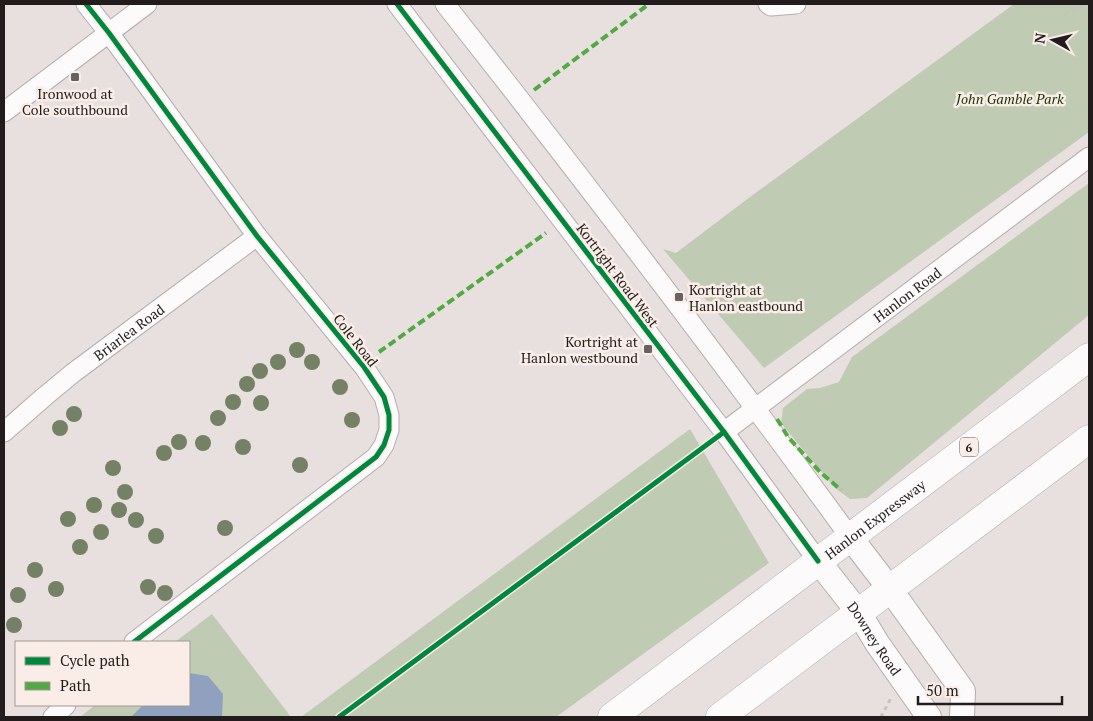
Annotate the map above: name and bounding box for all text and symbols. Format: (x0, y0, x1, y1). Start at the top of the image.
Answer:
north arrow (1028, 15, 1078, 65)
text: N (1029, 31, 1050, 45)
marker: Ironwood at Cole southbound (69, 71, 81, 83)
place label: Ironwood at Cole southbound (22, 84, 128, 119)
park label: John Gamble Park (955, 89, 1064, 108)
street label: Kortright Road West (573, 219, 664, 331)
street label: Hanlon Road (869, 262, 945, 326)
place label: Kortright at Hanlon eastbound (689, 280, 803, 315)
marker: Kortright at Hanlon eastbound (673, 291, 685, 303)
street label: Briarlea Road (89, 299, 168, 364)
street label: Cole Road (329, 310, 383, 371)
place label: Kortright at Hanlon westbound (521, 332, 639, 367)
marker: Kortright at Hanlon westbound (642, 343, 654, 355)
road number: 6 (960, 438, 978, 457)
street label: Hanlon Expressway (820, 474, 930, 563)
street label: Downey Road (844, 597, 906, 679)
legend (15, 641, 190, 706)
text: Cycle path (60, 650, 130, 670)
scale bar (918, 674, 1062, 706)
text: Path (60, 675, 91, 695)
text: 50 m (926, 680, 959, 700)

